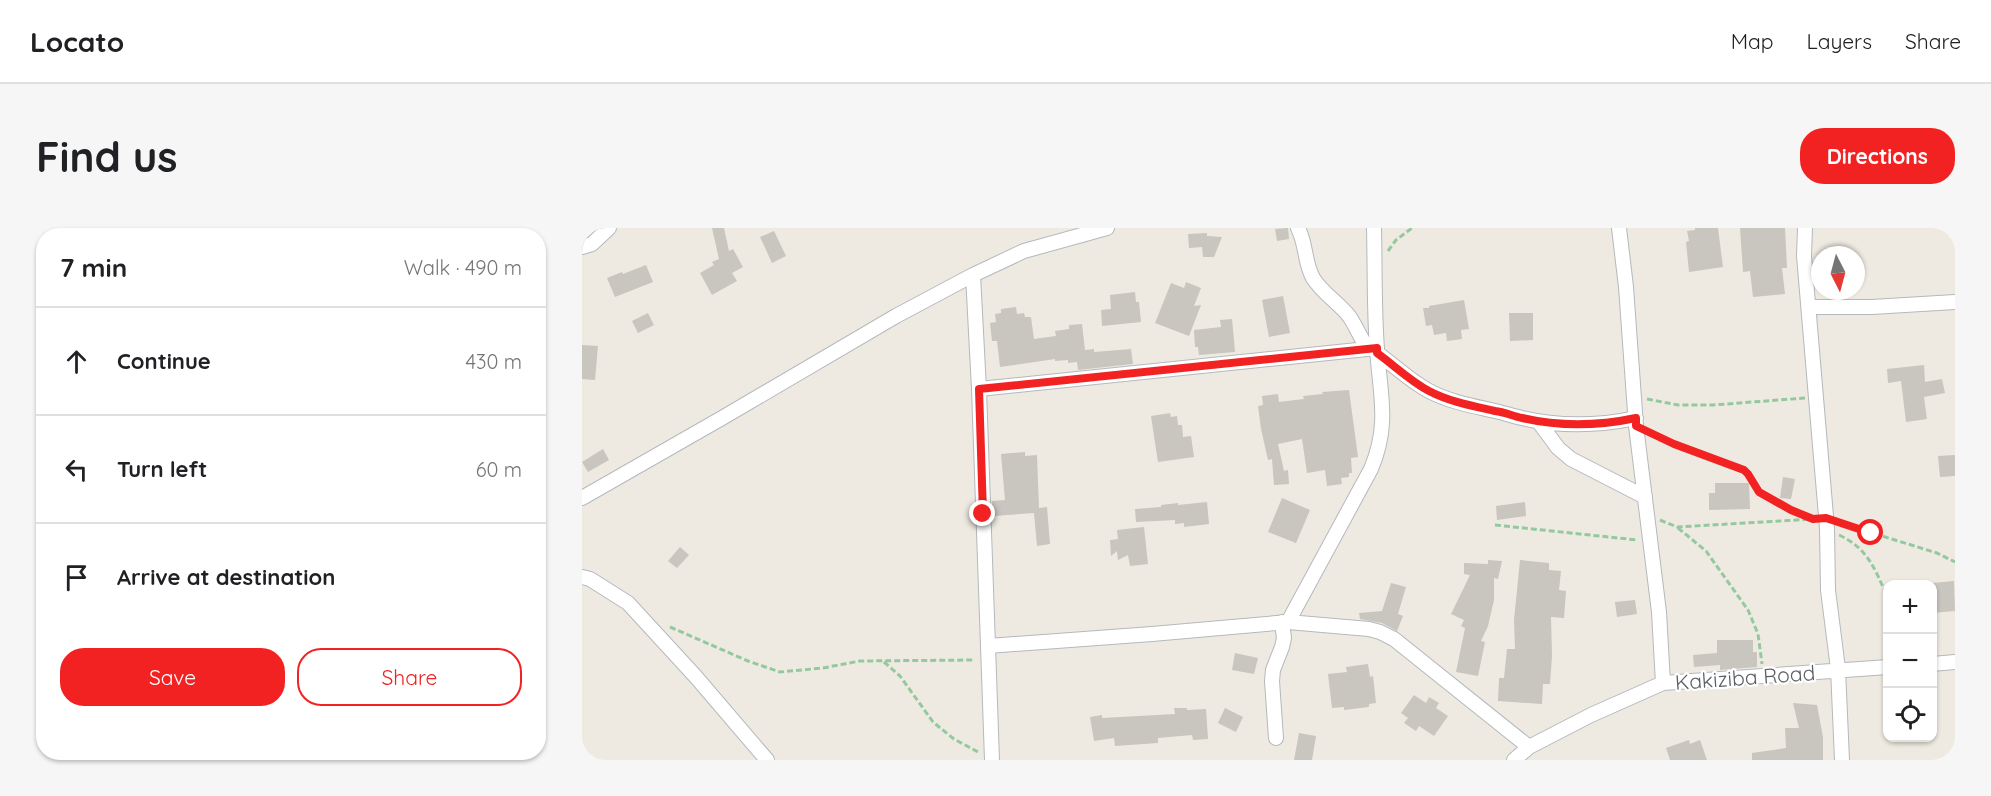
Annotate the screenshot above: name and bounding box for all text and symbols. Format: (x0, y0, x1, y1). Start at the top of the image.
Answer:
text: Locato (30, 24, 124, 59)
text: Map (1731, 28, 1774, 54)
text: Layers (1807, 28, 1872, 54)
text: Share (1905, 28, 1961, 54)
button: Directions (1800, 128, 1955, 184)
text: Find us (36, 130, 178, 183)
north arrow (1811, 246, 1865, 300)
text: 7 min (60, 251, 127, 284)
text: Walk · 490 m (404, 255, 522, 280)
icon: ahead (60, 345, 93, 378)
text: Continue (117, 347, 211, 375)
text: 430 m (465, 349, 522, 374)
icon: left (60, 453, 93, 486)
text: Turn left (117, 455, 207, 483)
text: 60 m (476, 457, 522, 482)
route end (969, 500, 995, 526)
route start (1857, 519, 1883, 545)
icon: arrive (60, 561, 93, 594)
text: Arrive at destination (117, 563, 335, 591)
map controls (1883, 580, 1937, 742)
button: + (1883, 580, 1937, 634)
button: − (1883, 634, 1937, 688)
button: Save (60, 648, 285, 706)
button: Share (297, 648, 522, 706)
street label: Kakiziba Road (1674, 659, 1816, 695)
button: locate (1883, 688, 1937, 742)

